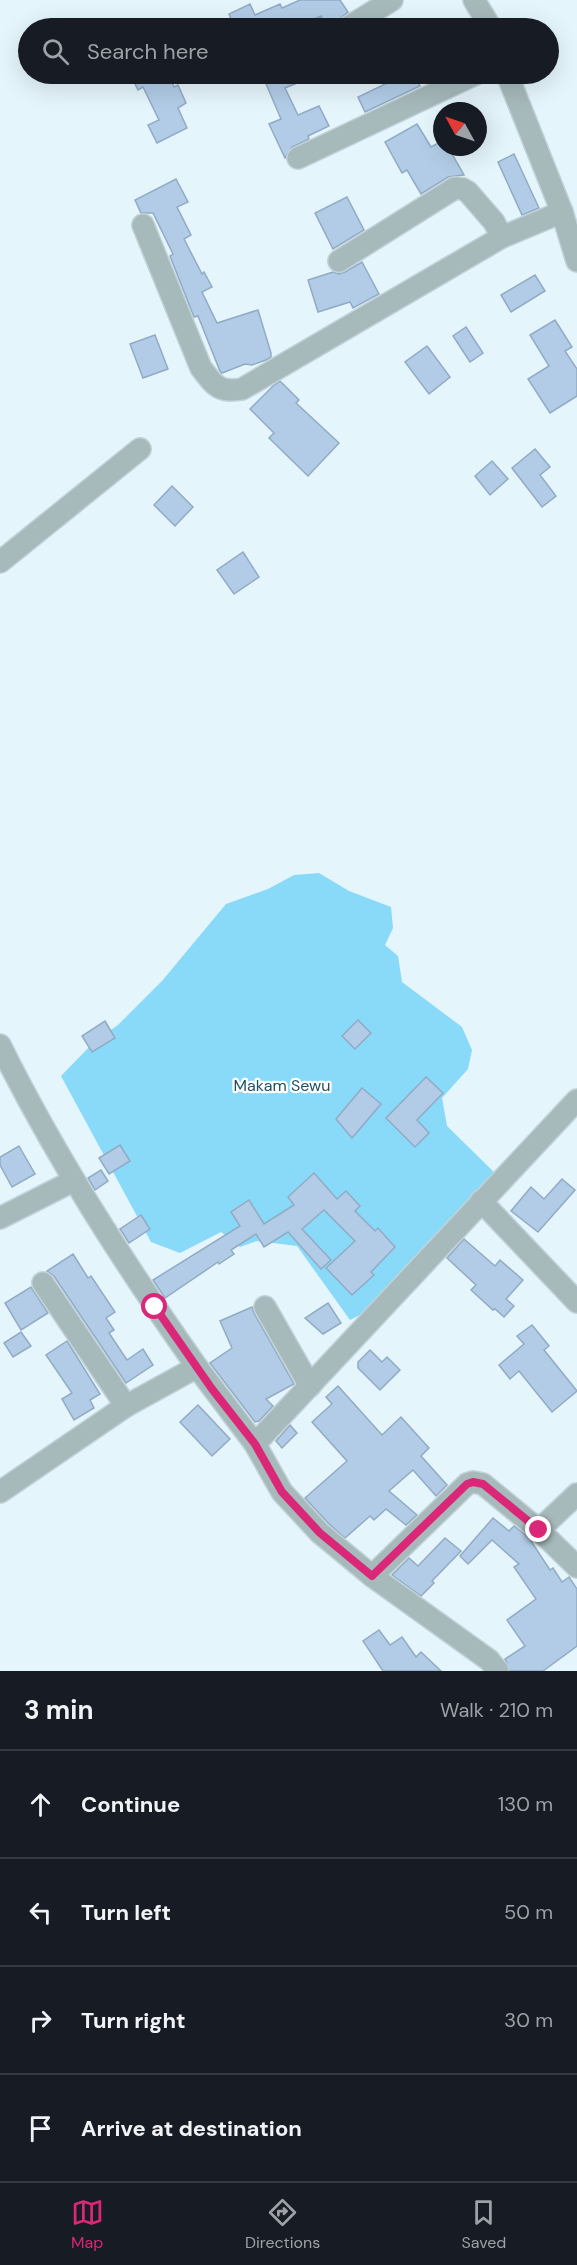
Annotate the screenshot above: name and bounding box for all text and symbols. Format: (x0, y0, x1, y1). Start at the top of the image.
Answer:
search box (18, 18, 559, 84)
icon: search (39, 35, 72, 68)
text: Search here (87, 37, 208, 66)
north arrow (433, 102, 487, 156)
park label: Makam Sewu (234, 1075, 330, 1096)
route start (141, 1293, 167, 1319)
route end (525, 1516, 551, 1542)
text: 3 min (24, 1693, 93, 1727)
text: Walk · 210 m (440, 1697, 553, 1723)
icon: ahead (24, 1788, 57, 1821)
text: Continue (81, 1790, 180, 1819)
text: 130 m (498, 1791, 553, 1817)
icon: left (24, 1896, 57, 1929)
text: Turn left (81, 1898, 171, 1927)
text: 50 m (504, 1899, 553, 1925)
icon: right (24, 2004, 57, 2037)
text: Turn right (81, 2006, 186, 2035)
text: 30 m (504, 2007, 553, 2033)
icon: arrive (24, 2112, 57, 2145)
text: Arrive at destination (81, 2114, 302, 2143)
tab: Map (71, 2196, 104, 2253)
tab: Directions (245, 2196, 320, 2253)
tab: Saved (462, 2196, 506, 2253)

